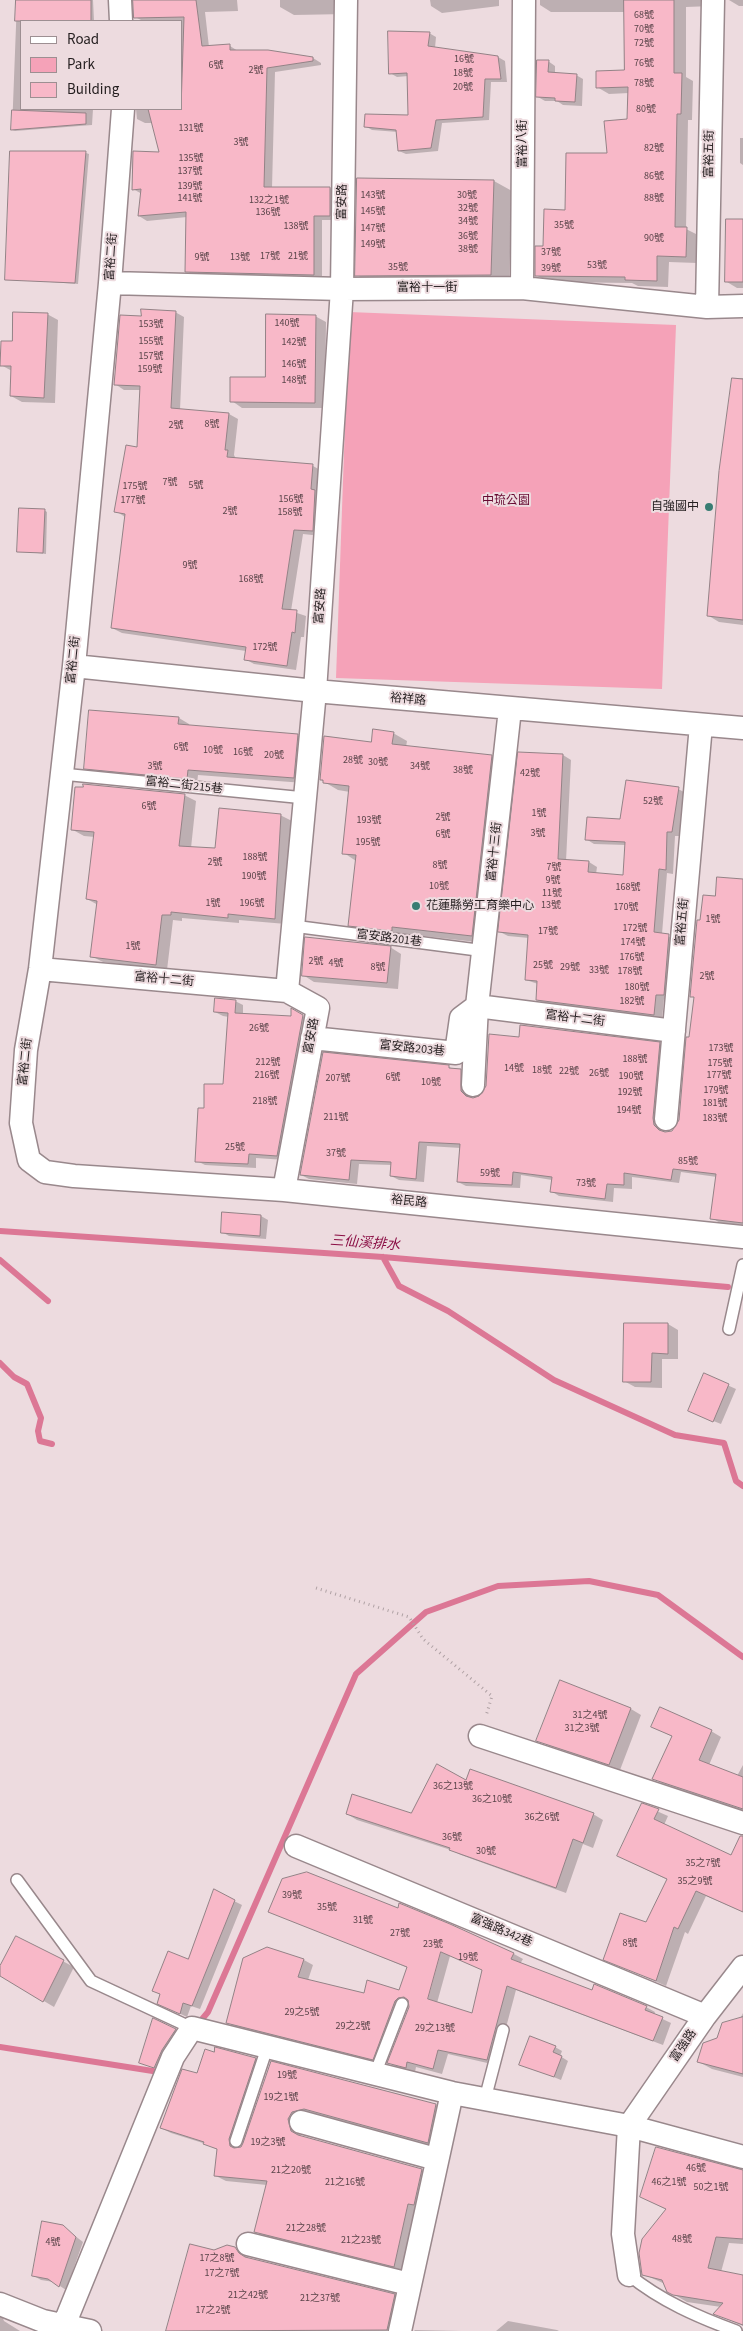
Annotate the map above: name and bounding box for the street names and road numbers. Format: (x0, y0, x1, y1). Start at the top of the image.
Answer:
street label: 富裕八街 (516, 120, 530, 168)
street label: 富裕五街 (702, 130, 718, 178)
street label: 富安路 (335, 184, 351, 220)
street label: 富裕二街 (103, 233, 121, 281)
street label: 富裕十一街 (397, 281, 457, 295)
street label: 富安路 (313, 588, 329, 624)
street label: 富裕二街 (64, 635, 84, 685)
street label: 裕祥路 (389, 691, 427, 709)
street label: 富裕二街215巷 (145, 775, 223, 797)
street label: 富裕十三街 (485, 821, 505, 883)
street label: 富裕五街 (674, 897, 692, 947)
street label: 富安路201巷 (355, 928, 423, 950)
street label: 富裕十二街 (133, 970, 195, 990)
street label: 富裕十二街 (544, 1008, 606, 1030)
street label: 富安路 (301, 1017, 323, 1055)
street label: 富裕二街 (16, 1037, 36, 1087)
street label: 富安路203巷 (378, 1038, 446, 1060)
street label: 裕民路 (390, 1193, 428, 1211)
street label: 富強路342巷 (468, 1911, 534, 1951)
street label: 富強路 (668, 2027, 700, 2065)

